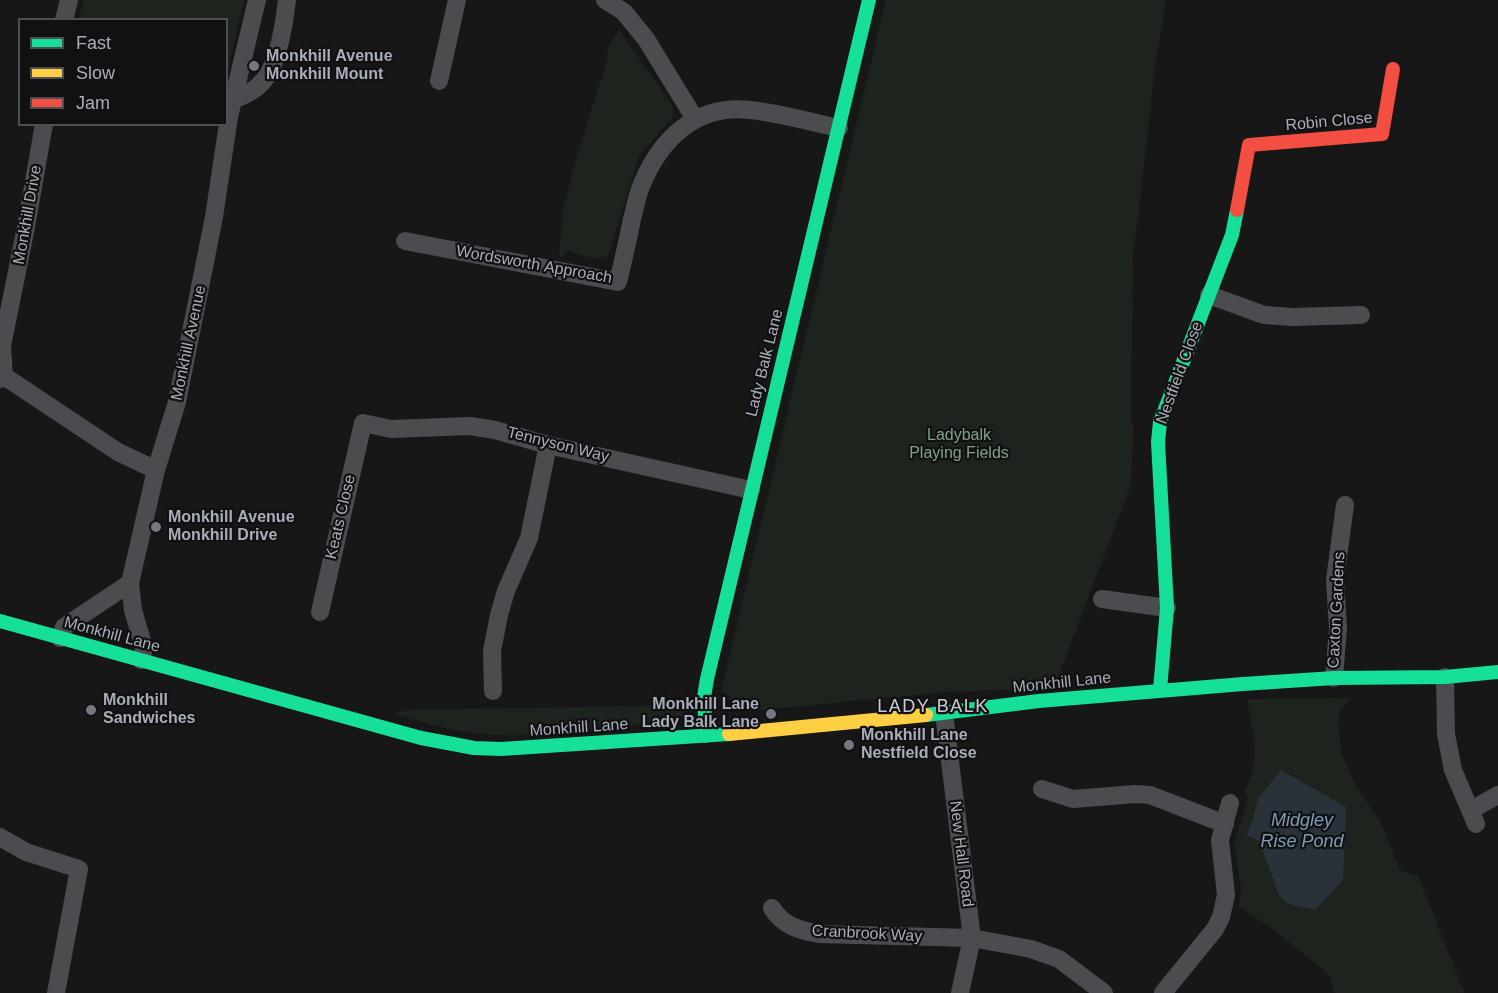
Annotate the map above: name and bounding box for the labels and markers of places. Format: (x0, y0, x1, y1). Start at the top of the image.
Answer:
place label: Monkhill Avenue Monkhill Mount (266, 47, 393, 85)
marker: Monkhill Avenue Monkhill Mount (247, 59, 261, 73)
place label: Monkhill Avenue Monkhill Drive (168, 508, 295, 546)
marker: Monkhill Avenue Monkhill Drive (149, 520, 163, 534)
place label: Monkhill Sandwiches (103, 691, 195, 729)
place label: Monkhill Lane Lady Balk Lane (642, 695, 759, 733)
marker: Monkhill Sandwiches (84, 703, 98, 717)
marker: Monkhill Lane Lady Balk Lane (764, 707, 778, 721)
place label: Monkhill Lane Nestfield Close (861, 726, 977, 764)
marker: Monkhill Lane Nestfield Close (842, 738, 856, 752)

